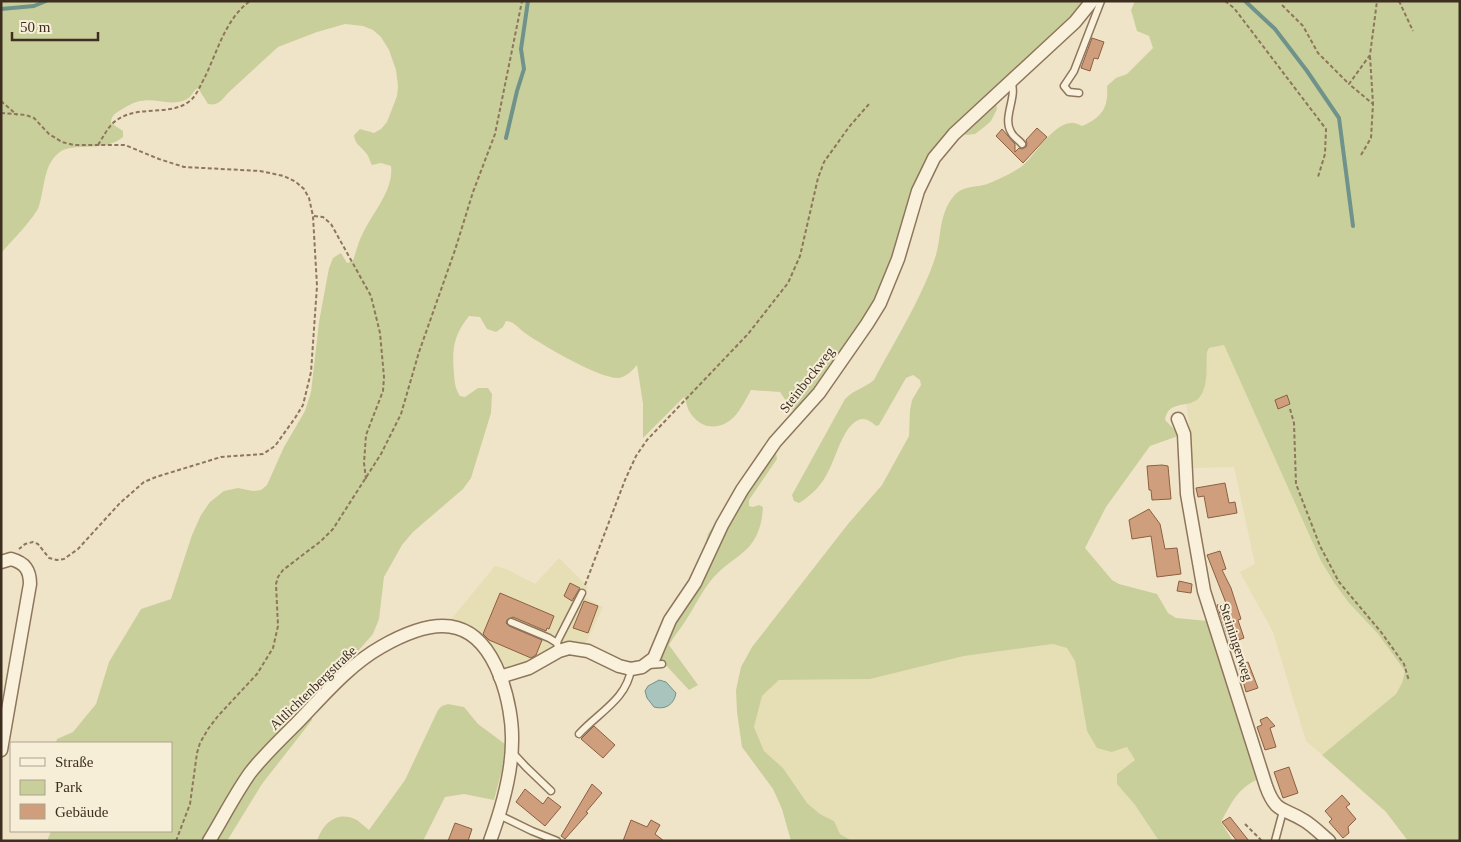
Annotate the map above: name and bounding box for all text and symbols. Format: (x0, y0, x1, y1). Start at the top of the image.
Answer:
scale bar (12, 10, 99, 42)
text: 50 m (20, 19, 51, 35)
street label: Steinbockweg (777, 344, 837, 416)
street label: Steiningerweg (1216, 601, 1256, 683)
street label: Altlichtenbergstraße (267, 643, 359, 733)
legend (10, 742, 172, 832)
text: Straße (55, 754, 94, 770)
text: Park (55, 779, 83, 795)
text: Gebäude (55, 804, 109, 820)

